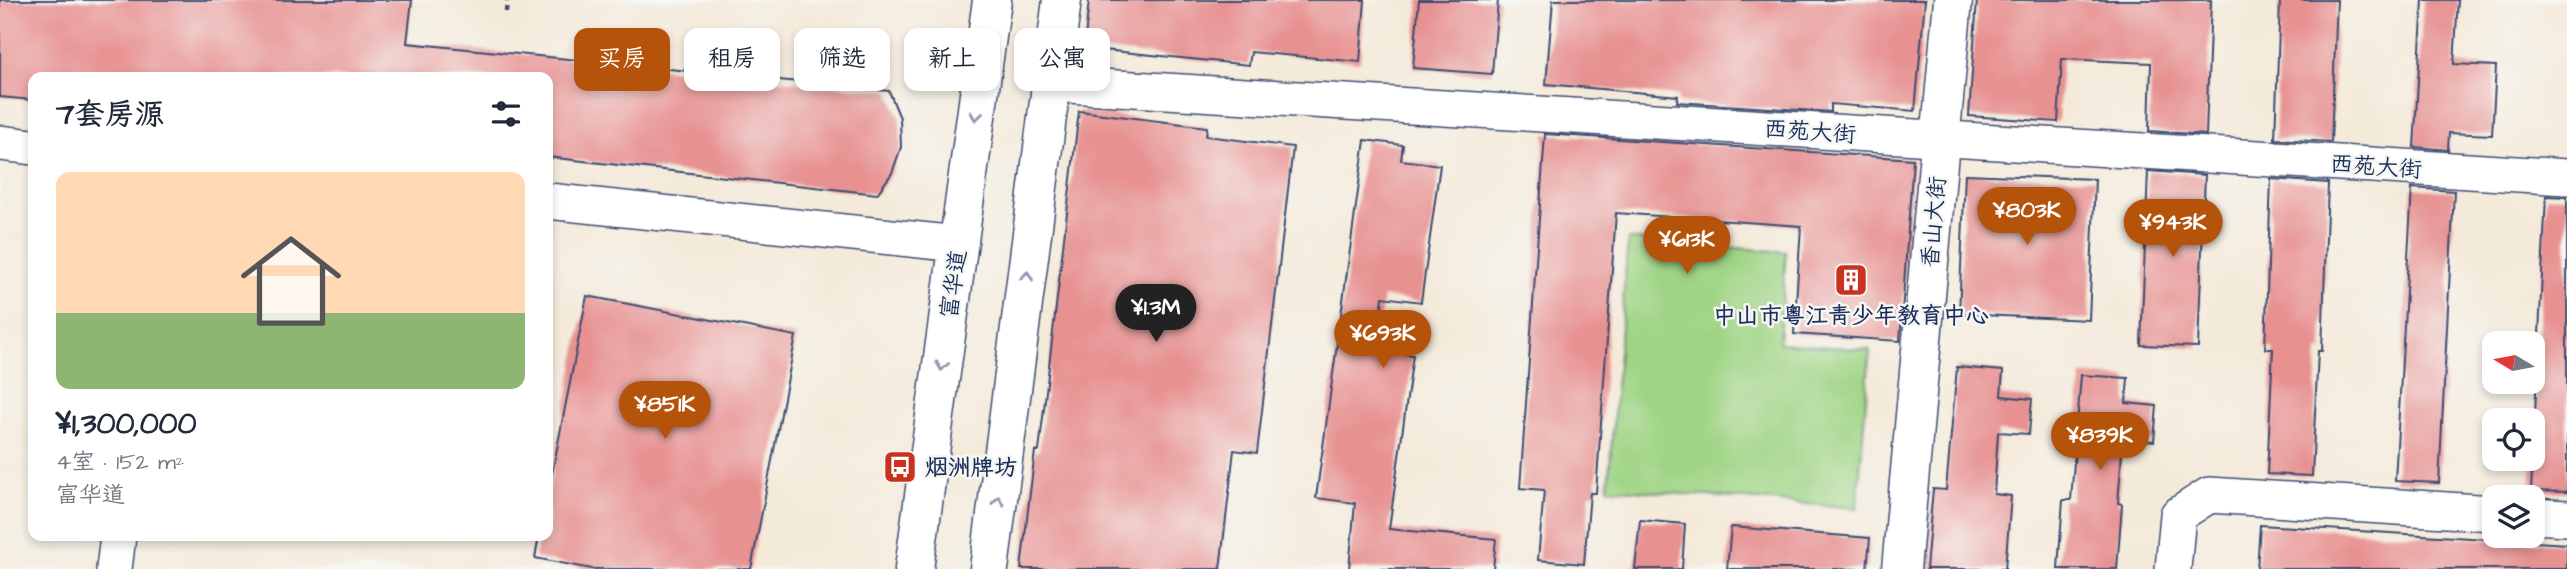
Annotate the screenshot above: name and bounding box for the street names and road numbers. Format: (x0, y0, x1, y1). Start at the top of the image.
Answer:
street label: 西苑大街 (1763, 113, 1857, 151)
street label: 西苑大街 (2329, 148, 2423, 186)
street label: 香山大街 (1914, 175, 1954, 269)
street label: 富华道 (933, 248, 975, 321)

